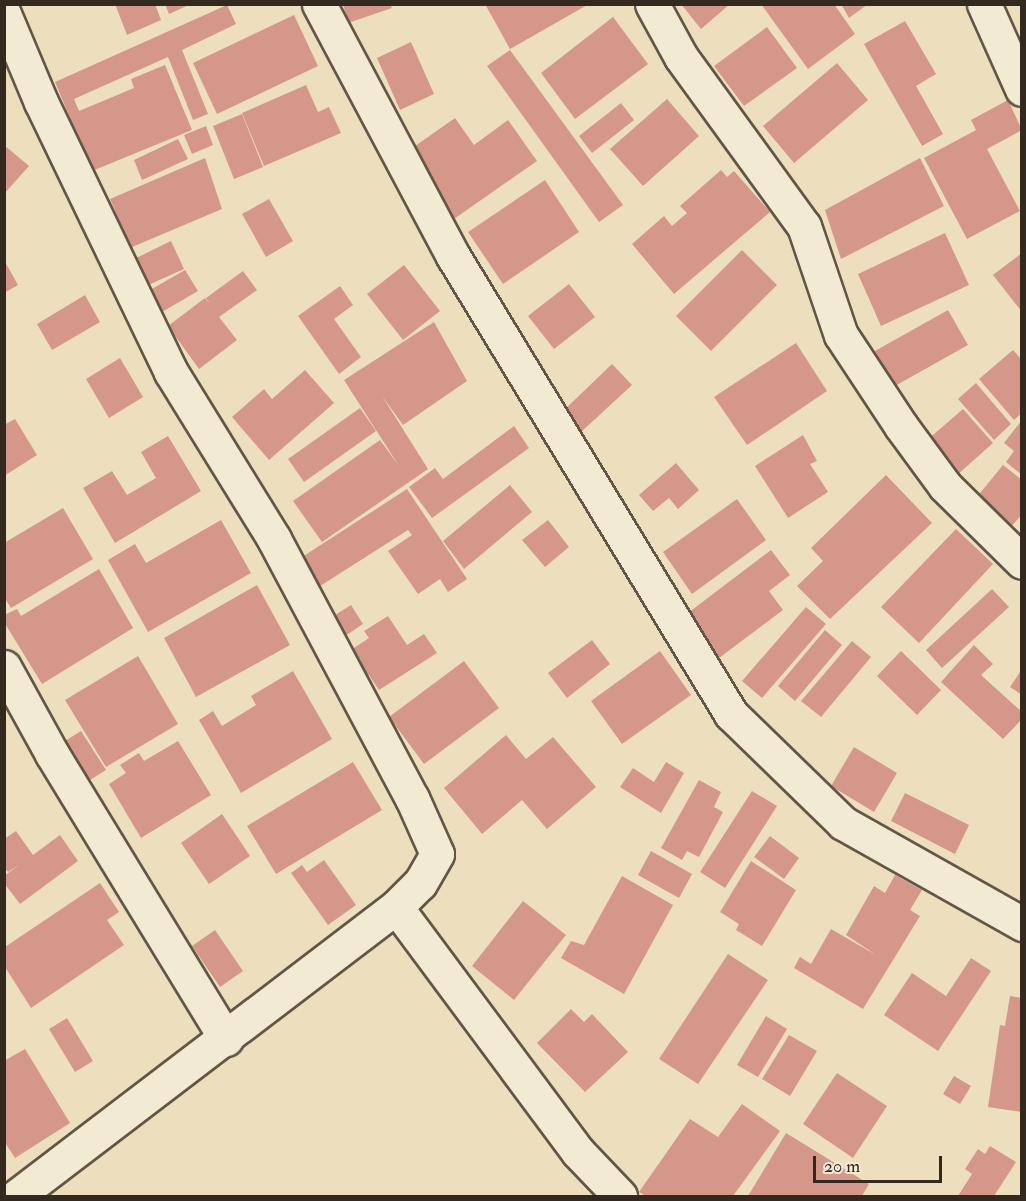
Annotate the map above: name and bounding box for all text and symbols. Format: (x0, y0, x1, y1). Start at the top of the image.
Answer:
scale bar (816, 1144, 945, 1182)
text: 20 m (824, 1155, 860, 1178)

